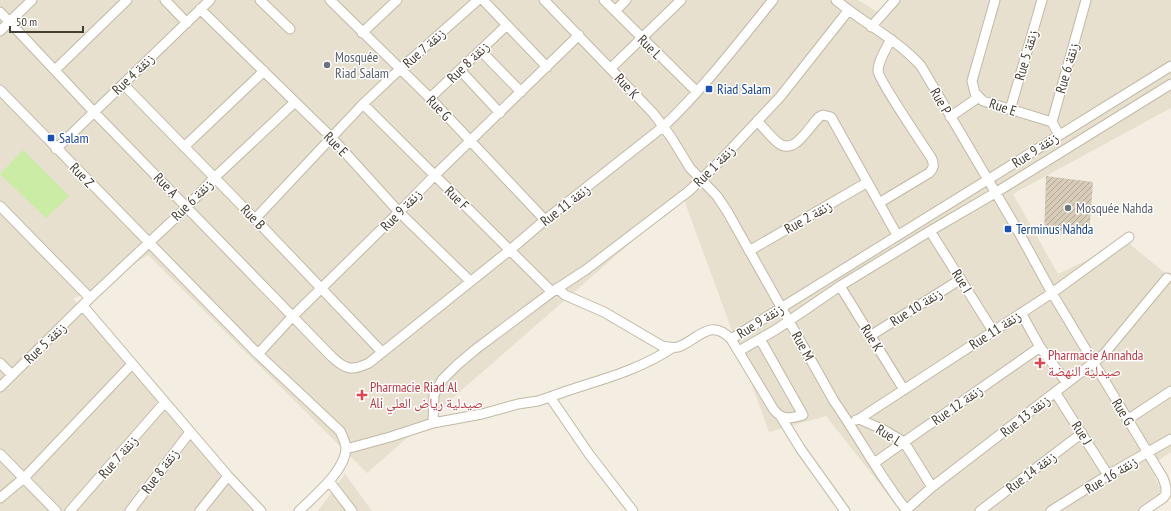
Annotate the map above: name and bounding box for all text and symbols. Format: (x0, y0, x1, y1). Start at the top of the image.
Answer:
scale bar (10, 8, 83, 34)
text: 50 m (16, 14, 37, 29)
street label: Rue 7 زنقة (399, 24, 449, 72)
street label: Rue 5 زنقة (1010, 28, 1042, 82)
street label: Rue L (634, 31, 666, 63)
street label: Rue 8 زنقة (443, 38, 493, 86)
street label: Rue 6 زنقة (1051, 41, 1083, 95)
place label: Mosquée Riad Salam (335, 48, 389, 82)
street label: Rue 4 زنقة (108, 50, 158, 98)
marker: Mosquée Riad Salam (322, 60, 332, 70)
street label: Rue K (611, 69, 643, 103)
place label: Riad Salam (717, 80, 771, 98)
marker: Riad Salam (704, 84, 714, 94)
street label: Rue P (926, 84, 956, 118)
street label: Rue G (423, 92, 455, 125)
street label: Rue E (987, 94, 1019, 120)
street label: Rue E (320, 128, 352, 160)
street label: Rue 9 زنقة (1008, 128, 1062, 172)
place label: Salam (59, 129, 89, 147)
marker: Salam (46, 133, 56, 143)
street label: Rue 1 زنقة (689, 141, 739, 191)
street label: Rue Z (66, 159, 98, 191)
street label: Rue A (150, 169, 182, 202)
street label: Rue 6 زنقة (167, 175, 217, 225)
street label: Rue 11 زنقة (537, 180, 593, 230)
street label: Rue F (441, 182, 473, 214)
street label: Rue 9 زنقة (377, 185, 425, 235)
street label: Rue 2 زنقة (781, 196, 835, 238)
place label: Mosquée Nahda (1076, 199, 1153, 217)
street label: Rue B (237, 201, 269, 233)
marker: Mosquée Nahda (1063, 203, 1073, 213)
place label: Terminus Nahda (1016, 220, 1093, 238)
marker: Terminus Nahda (1003, 224, 1013, 234)
street label: Rue I (948, 266, 976, 296)
street label: Rue 10 زنقة (887, 284, 945, 330)
street label: Rue 9 زنقة (733, 300, 787, 342)
street label: Rue 11 زنقة (966, 307, 1024, 353)
street label: Rue 5 زنقة (20, 319, 70, 367)
street label: Rue K (857, 321, 887, 355)
street label: Rue M (788, 328, 818, 364)
place label: Pharmacie Annahda صيدلية النهضة (1048, 346, 1143, 380)
marker: Pharmacie Annahda صيدلية النهضة (1035, 358, 1045, 368)
place label: Pharmacie Riad Al Ali صيدلية رياض العلي (370, 378, 483, 415)
street label: Rue 12 زنقة (928, 381, 986, 429)
marker: Pharmacie Riad Al Ali صيدلية رياض العلي (357, 390, 367, 400)
street label: Rue 13 زنقة (997, 391, 1053, 441)
street label: Rue G (1108, 395, 1138, 429)
street label: Rue J (1068, 418, 1096, 448)
street label: Rue L (873, 420, 906, 450)
street label: Rue 7 زنقة (94, 432, 142, 482)
street label: Rue 8 زنقة (137, 445, 183, 497)
street label: Rue 14 زنقة (1002, 447, 1060, 497)
street label: Rue 16 زنقة (1081, 452, 1141, 498)

